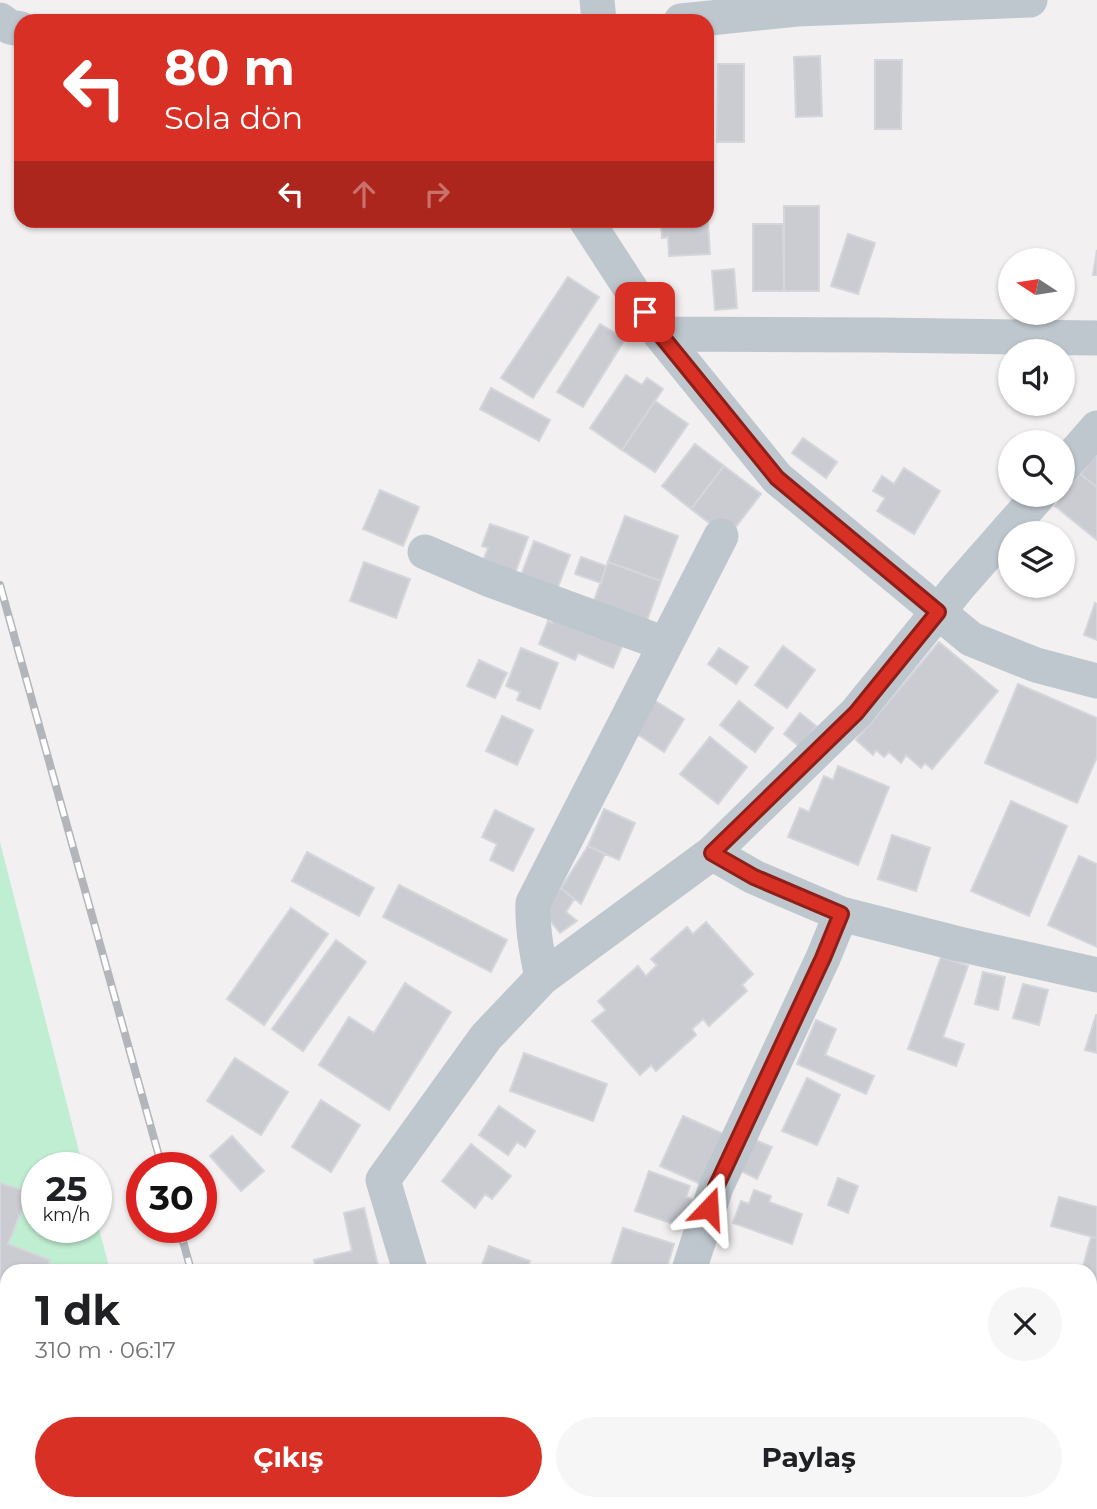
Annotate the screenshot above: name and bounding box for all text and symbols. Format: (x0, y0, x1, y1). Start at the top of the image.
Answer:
text: 80 m (164, 38, 295, 97)
icon: left (49, 42, 140, 133)
text: Sola dön (164, 98, 303, 137)
icon: left (272, 175, 310, 213)
icon: ahead (345, 175, 383, 213)
icon: right (418, 175, 456, 213)
north arrow (998, 248, 1074, 326)
map controls (998, 248, 1075, 598)
pin (615, 282, 675, 342)
icon: arrive (626, 293, 664, 331)
button: sound (998, 339, 1075, 416)
button: search (998, 430, 1075, 507)
button: layers (998, 521, 1075, 598)
speed limit sign: 30 (126, 1152, 217, 1243)
text: 25 (46, 1167, 87, 1210)
position arrow (672, 1171, 746, 1245)
text: km/h (42, 1204, 91, 1226)
text: 1 dk (35, 1284, 120, 1336)
button: close (988, 1287, 1062, 1361)
text: 310 m · 06:17 (35, 1336, 176, 1364)
button: Çıkış (35, 1417, 542, 1497)
button: Paylaş (556, 1417, 1062, 1497)

